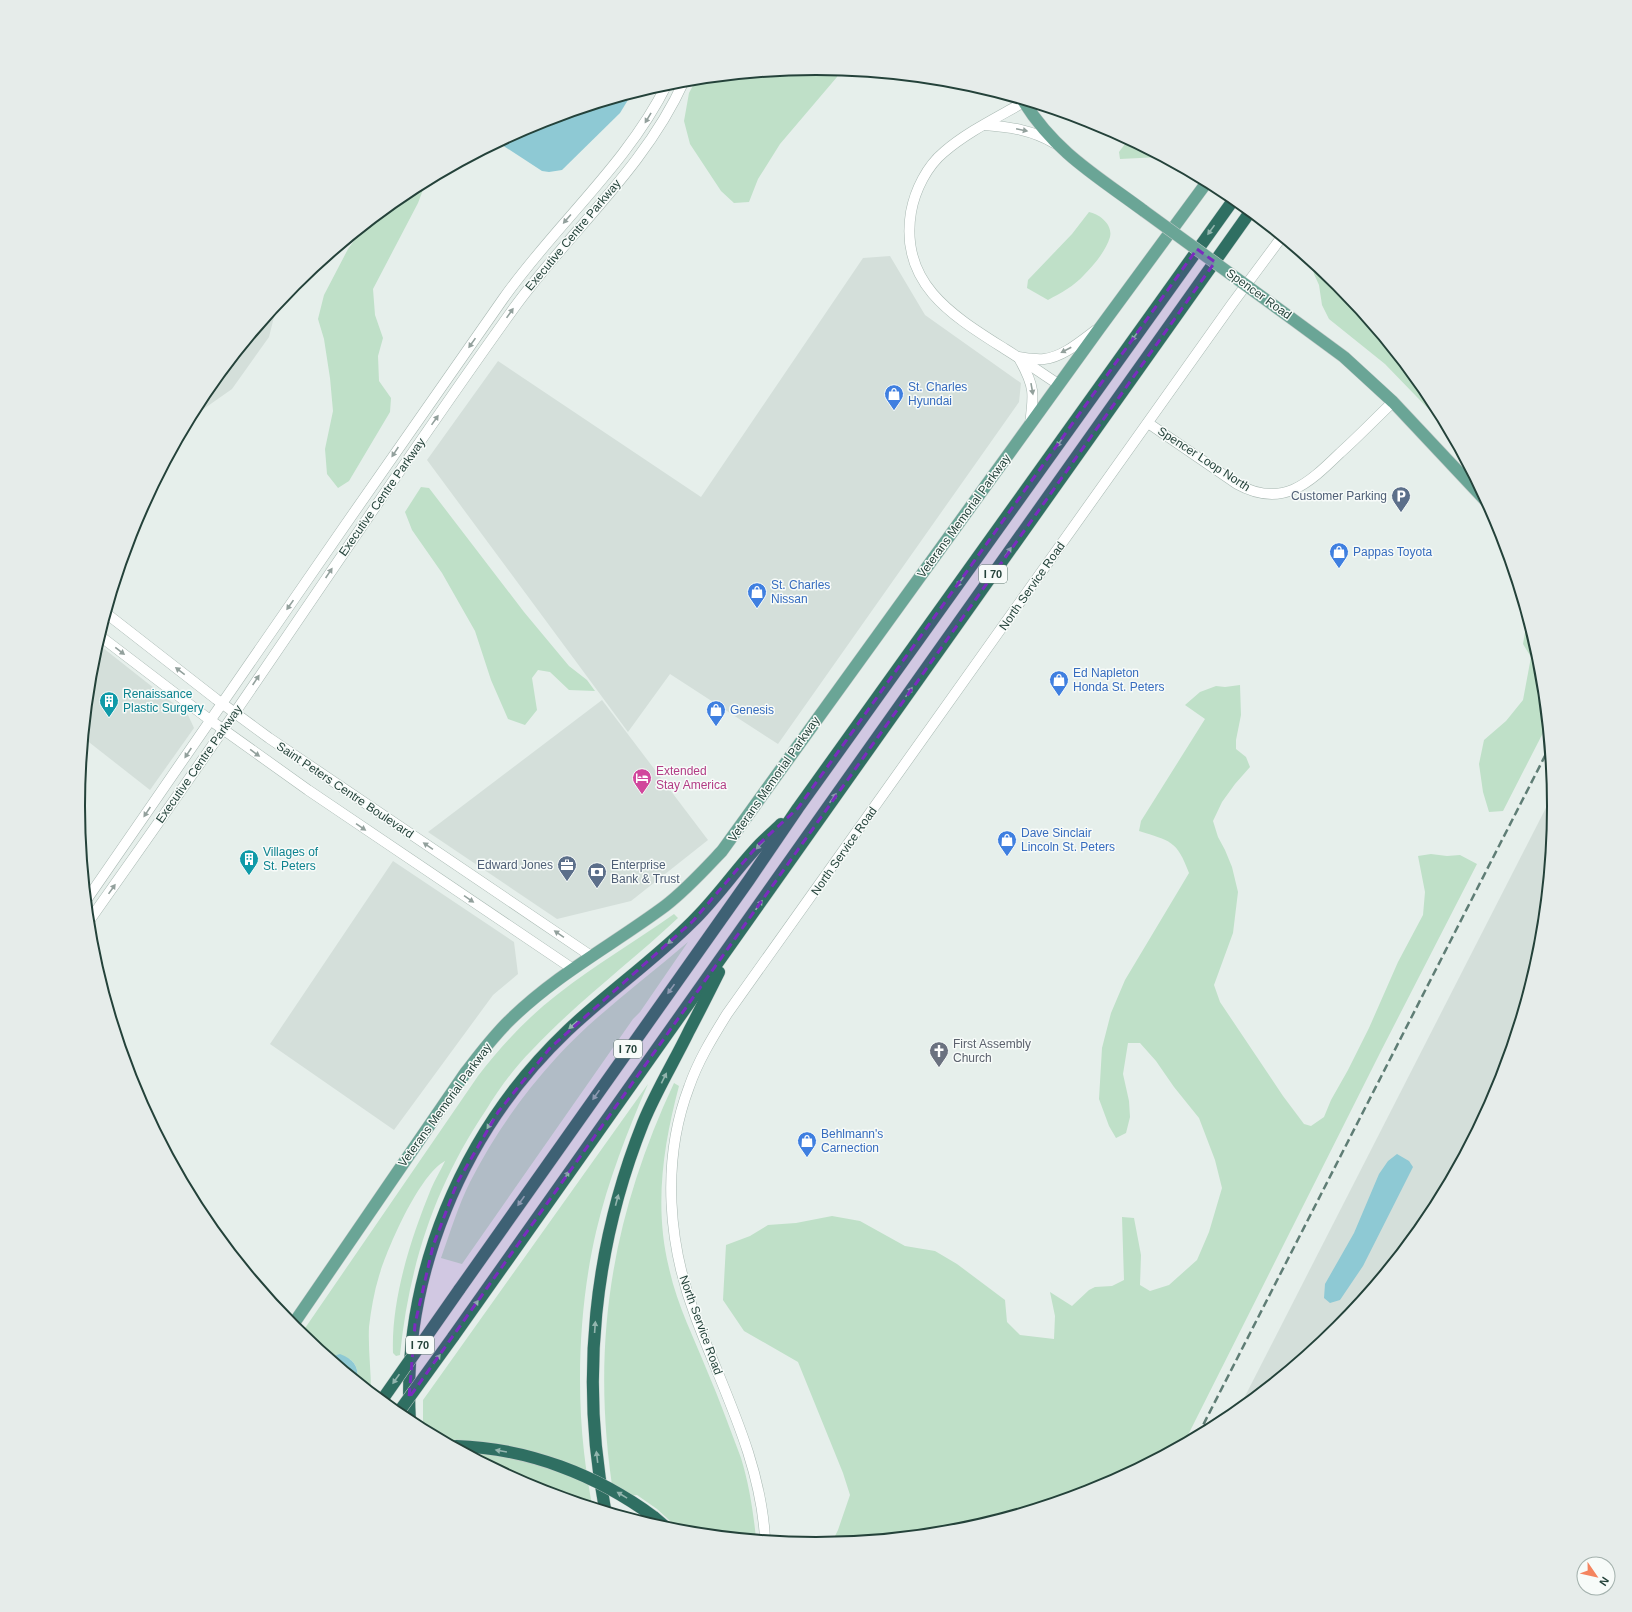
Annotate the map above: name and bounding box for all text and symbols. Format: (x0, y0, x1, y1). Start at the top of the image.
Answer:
one-way arrow (645, 112, 652, 124)
one-way arrow (1016, 127, 1028, 133)
street label: Executive Centre Parkway (522, 177, 624, 293)
one-way arrow (563, 214, 572, 224)
one-way arrow (1207, 225, 1215, 235)
street label: Spencer Road (1224, 266, 1294, 322)
one-way arrow (506, 308, 514, 319)
one-way arrow (1131, 330, 1139, 341)
one-way arrow (468, 338, 476, 348)
one-way arrow (1060, 347, 1072, 353)
place label: St. Charles Hyundai (908, 380, 967, 408)
shop icon: St. Charles Hyundai (883, 383, 905, 411)
one-way arrow (1029, 383, 1035, 395)
one-way arrow (431, 414, 439, 425)
street label: Spencer Loop North (1155, 424, 1253, 494)
street label: Executive Centre Parkway (336, 435, 428, 559)
one-way arrow (1056, 436, 1064, 447)
one-way arrow (391, 446, 399, 457)
street label: Veterans Memorial Parkway (914, 451, 1014, 581)
parking icon: Customer Parking (1390, 485, 1412, 513)
place label: Customer Parking (1291, 489, 1387, 503)
street label: North Service Road (996, 539, 1068, 633)
shop icon: Pappas Toyota (1328, 541, 1350, 569)
place label: Pappas Toyota (1353, 545, 1432, 559)
one-way arrow (1004, 547, 1012, 557)
road number: I 70 (979, 565, 1007, 583)
one-way arrow (325, 568, 333, 578)
one-way arrow (956, 577, 964, 587)
place label: St. Charles Nissan (771, 578, 830, 606)
shop icon: St. Charles Nissan (746, 581, 768, 609)
one-way arrow (286, 600, 294, 610)
one-way arrow (115, 647, 125, 655)
one-way arrow (174, 666, 185, 675)
place label: Ed Napleton Honda St. Peters (1073, 666, 1164, 694)
shop icon: Ed Napleton Honda St. Peters (1048, 669, 1070, 697)
one-way arrow (253, 675, 260, 686)
place label: Renaissance Plastic Surgery (123, 687, 204, 715)
one-way arrow (905, 687, 913, 698)
building icon: Renaissance Plastic Surgery (98, 690, 120, 718)
shop icon: Genesis (705, 699, 727, 727)
street label: Executive Centre Parkway (153, 702, 245, 826)
place label: Genesis (730, 703, 774, 717)
street label: Veterans Memorial Parkway (725, 714, 823, 844)
street label: Saint Peters Centre Boulevard (274, 739, 416, 841)
one-way arrow (184, 747, 192, 758)
one-way arrow (249, 748, 260, 757)
place label: Extended Stay America (656, 764, 727, 792)
hotel icon: Extended Stay America (631, 767, 653, 795)
one-way arrow (829, 793, 837, 804)
street label: North Service Road (808, 804, 880, 898)
one-way arrow (143, 807, 151, 817)
one-way arrow (356, 823, 367, 831)
place label: Dave Sinclair Lincoln St. Peters (1021, 826, 1115, 854)
shop icon: Dave Sinclair Lincoln St. Peters (996, 829, 1018, 857)
one-way arrow (755, 840, 765, 850)
one-way arrow (423, 842, 433, 850)
place label: Villages of St. Peters (263, 845, 319, 873)
building icon: Villages of St. Peters (238, 848, 260, 876)
office icon: Edward Jones (556, 854, 578, 882)
place label: Edward Jones (477, 858, 553, 872)
place label: Enterprise Bank & Trust (611, 858, 680, 886)
bank icon: Enterprise Bank & Trust (586, 861, 608, 889)
one-way arrow (108, 884, 116, 894)
one-way arrow (464, 895, 475, 903)
one-way arrow (755, 900, 763, 910)
one-way arrow (554, 930, 564, 938)
one-way arrow (667, 936, 677, 945)
one-way arrow (667, 984, 675, 994)
one-way arrow (569, 1020, 578, 1029)
place label: First Assembly Church (953, 1037, 1031, 1065)
street label: Veterans Memorial Parkway (395, 1040, 495, 1170)
road number: I 70 (614, 1040, 642, 1058)
church icon: First Assembly Church (928, 1040, 950, 1068)
one-way arrow (661, 1073, 667, 1084)
one-way arrow (592, 1090, 600, 1100)
one-way arrow (486, 1119, 494, 1129)
place label: Behlmann's Carnection (821, 1127, 883, 1155)
shop icon: Behlmann's Carnection (796, 1130, 818, 1158)
one-way arrow (562, 1171, 570, 1182)
one-way arrow (615, 1193, 621, 1206)
one-way arrow (517, 1196, 525, 1207)
street label: North Service Road (677, 1273, 725, 1377)
one-way arrow (471, 1300, 479, 1311)
one-way arrow (591, 1321, 598, 1333)
road number: I 70 (406, 1336, 434, 1354)
one-way arrow (433, 1354, 441, 1364)
one-way arrow (392, 1374, 400, 1385)
one-way arrow (495, 1448, 507, 1454)
one-way arrow (594, 1451, 600, 1463)
one-way arrow (616, 1492, 628, 1499)
north arrow (1576, 1556, 1616, 1596)
text: N (1597, 1575, 1611, 1588)

